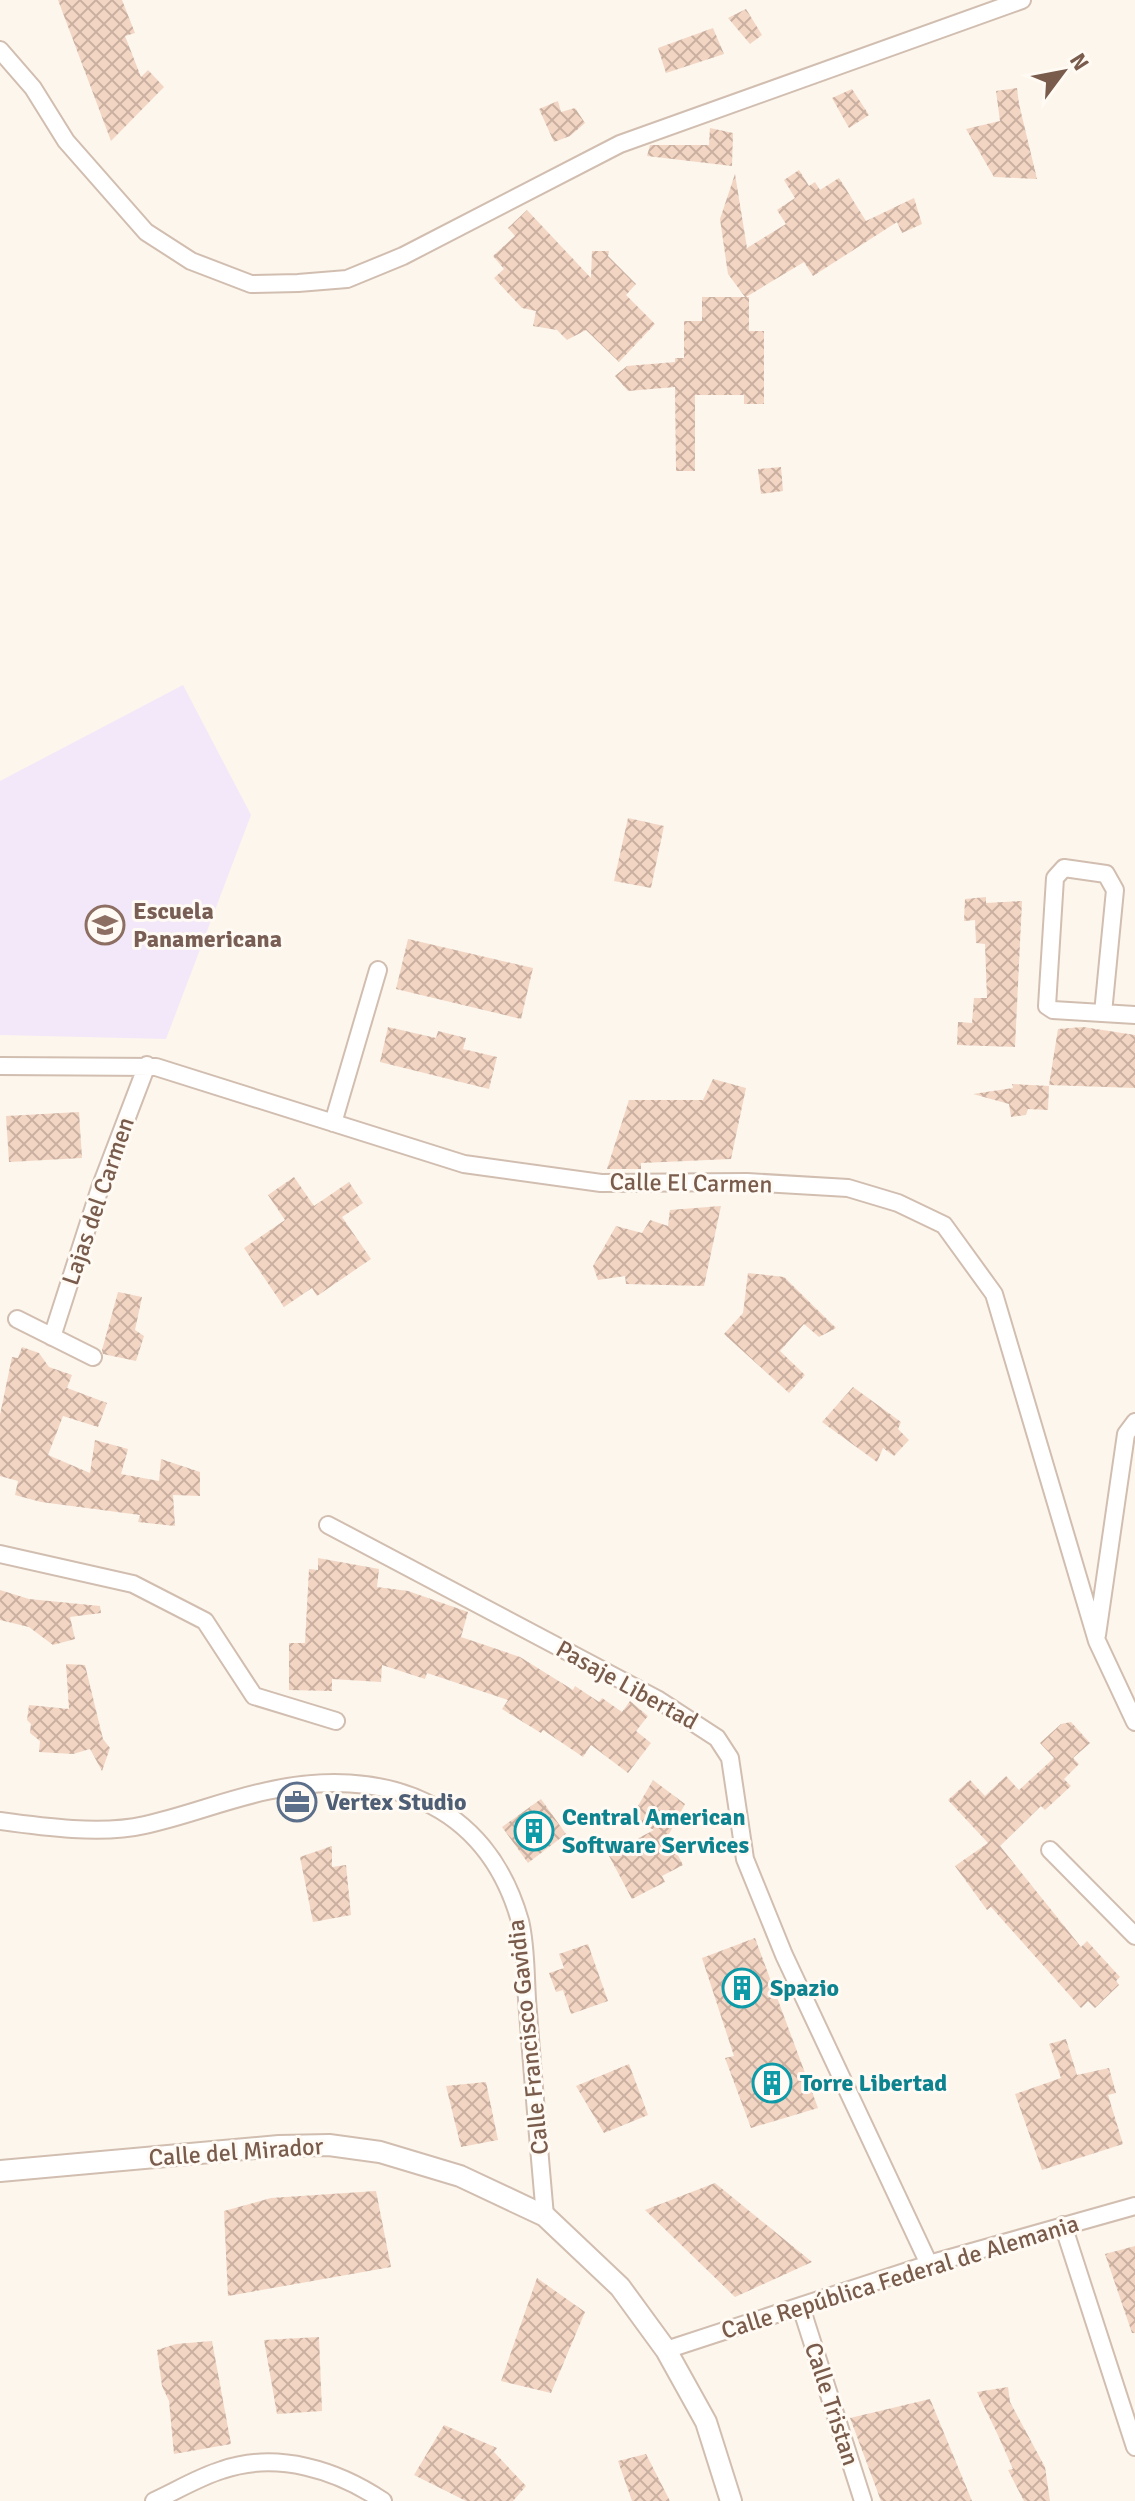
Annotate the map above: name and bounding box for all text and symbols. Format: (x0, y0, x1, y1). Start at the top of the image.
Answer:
north arrow (1023, 32, 1103, 112)
text: N (1064, 48, 1095, 75)
place label: Escuela Panamericana (133, 896, 282, 954)
school or university icon: Escuela Panamericana (84, 904, 126, 946)
street label: Lajas del Carmen (55, 1113, 141, 1289)
street label: Calle El Carmen (609, 1167, 773, 1199)
street label: Pasaje Libertad (551, 1634, 703, 1736)
office icon: Vertex Studio (276, 1781, 318, 1823)
place label: Vertex Studio (325, 1787, 466, 1817)
place label: Central American Software Services (562, 1802, 749, 1860)
building icon: Central American Software Services (513, 1810, 555, 1852)
street label: Calle Francisco Gavidia (501, 1918, 555, 2156)
building icon: Spazio (721, 1967, 763, 2009)
place label: Spazio (770, 1973, 839, 2003)
building icon: Torre Libertad (751, 2062, 793, 2104)
place label: Torre Libertad (800, 2068, 947, 2098)
street label: Calle del Mirador (148, 2131, 325, 2173)
street label: Calle República Federal de Alemania (718, 2208, 1082, 2346)
street label: Calle Tristan (798, 2339, 866, 2469)

